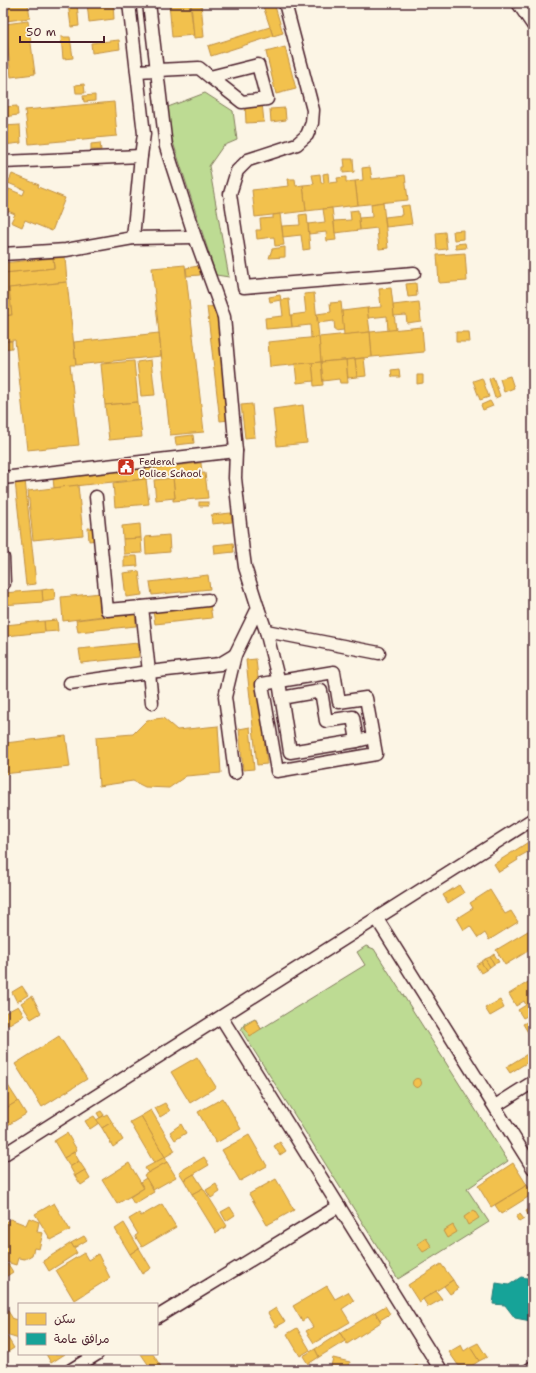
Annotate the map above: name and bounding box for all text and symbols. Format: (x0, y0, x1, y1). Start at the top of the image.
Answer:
scale bar (20, 18, 104, 44)
text: 50 m (26, 24, 56, 40)
place label: Federal Police School (139, 455, 202, 480)
public building icon: Federal Police School (116, 457, 136, 477)
legend (18, 1303, 158, 1355)
text: سكن (54, 1311, 76, 1327)
text: مرافق عامة (54, 1331, 110, 1347)

